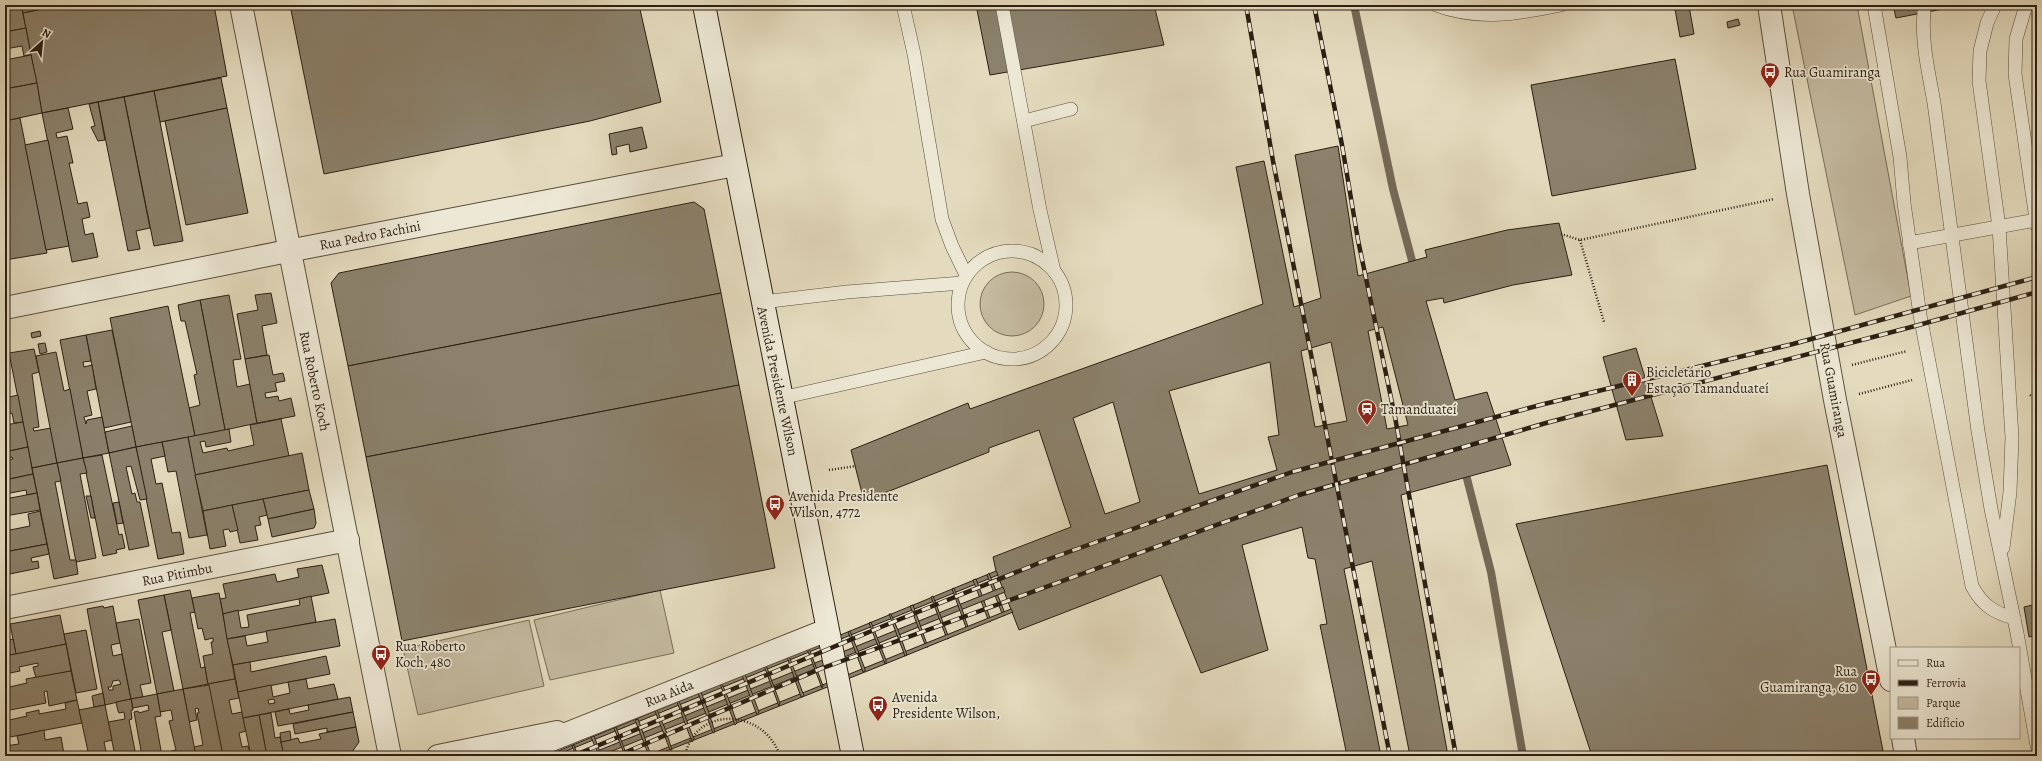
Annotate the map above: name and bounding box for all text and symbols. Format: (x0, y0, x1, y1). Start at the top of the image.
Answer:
north arrow (22, 22, 62, 62)
text: N (39, 25, 53, 42)
bus stop icon: Rua Guamiranga (1759, 61, 1781, 89)
place label: Rua Guamiranga (1784, 63, 1881, 82)
street label: Rua Pedro Fachini (318, 216, 422, 255)
street label: Avenida Presidente Wilson (752, 304, 803, 458)
street label: Rua Roberto Koch (295, 329, 335, 433)
street label: Rua Guamiranga (1815, 341, 1852, 440)
place label: Bicicletário Estação Tamanduateí (1646, 363, 1769, 398)
building icon: Bicicletário Estação Tamanduateí (1621, 369, 1643, 397)
station icon: Tamanduateí (1356, 398, 1378, 426)
place label: Tamanduateí (1381, 400, 1457, 419)
place label: Avenida Presidente Wilson, 4772 (788, 487, 899, 522)
bus stop icon: Avenida Presidente Wilson, 4772 (764, 493, 786, 521)
street label: Rua Pitimbu (140, 558, 214, 591)
place label: Rua Roberto Koch, 480 (395, 637, 465, 672)
bus stop icon: Rua Roberto Koch, 480 (370, 643, 392, 671)
legend (1890, 647, 2020, 739)
text: Rua (1926, 655, 1945, 671)
place label: Rua Guamiranga, 610 (1760, 662, 1857, 697)
bus stop icon: Rua Guamiranga, 610 (1860, 668, 1882, 696)
street label: Rua Aida (642, 675, 697, 712)
text: Ferrovia (1926, 675, 1967, 691)
place label: Avenida Presidente Wilson, (891, 688, 1000, 723)
bus stop icon: Avenida Presidente Wilson, (867, 694, 889, 722)
text: Parque (1926, 695, 1961, 711)
text: Edifício (1926, 715, 1964, 731)

